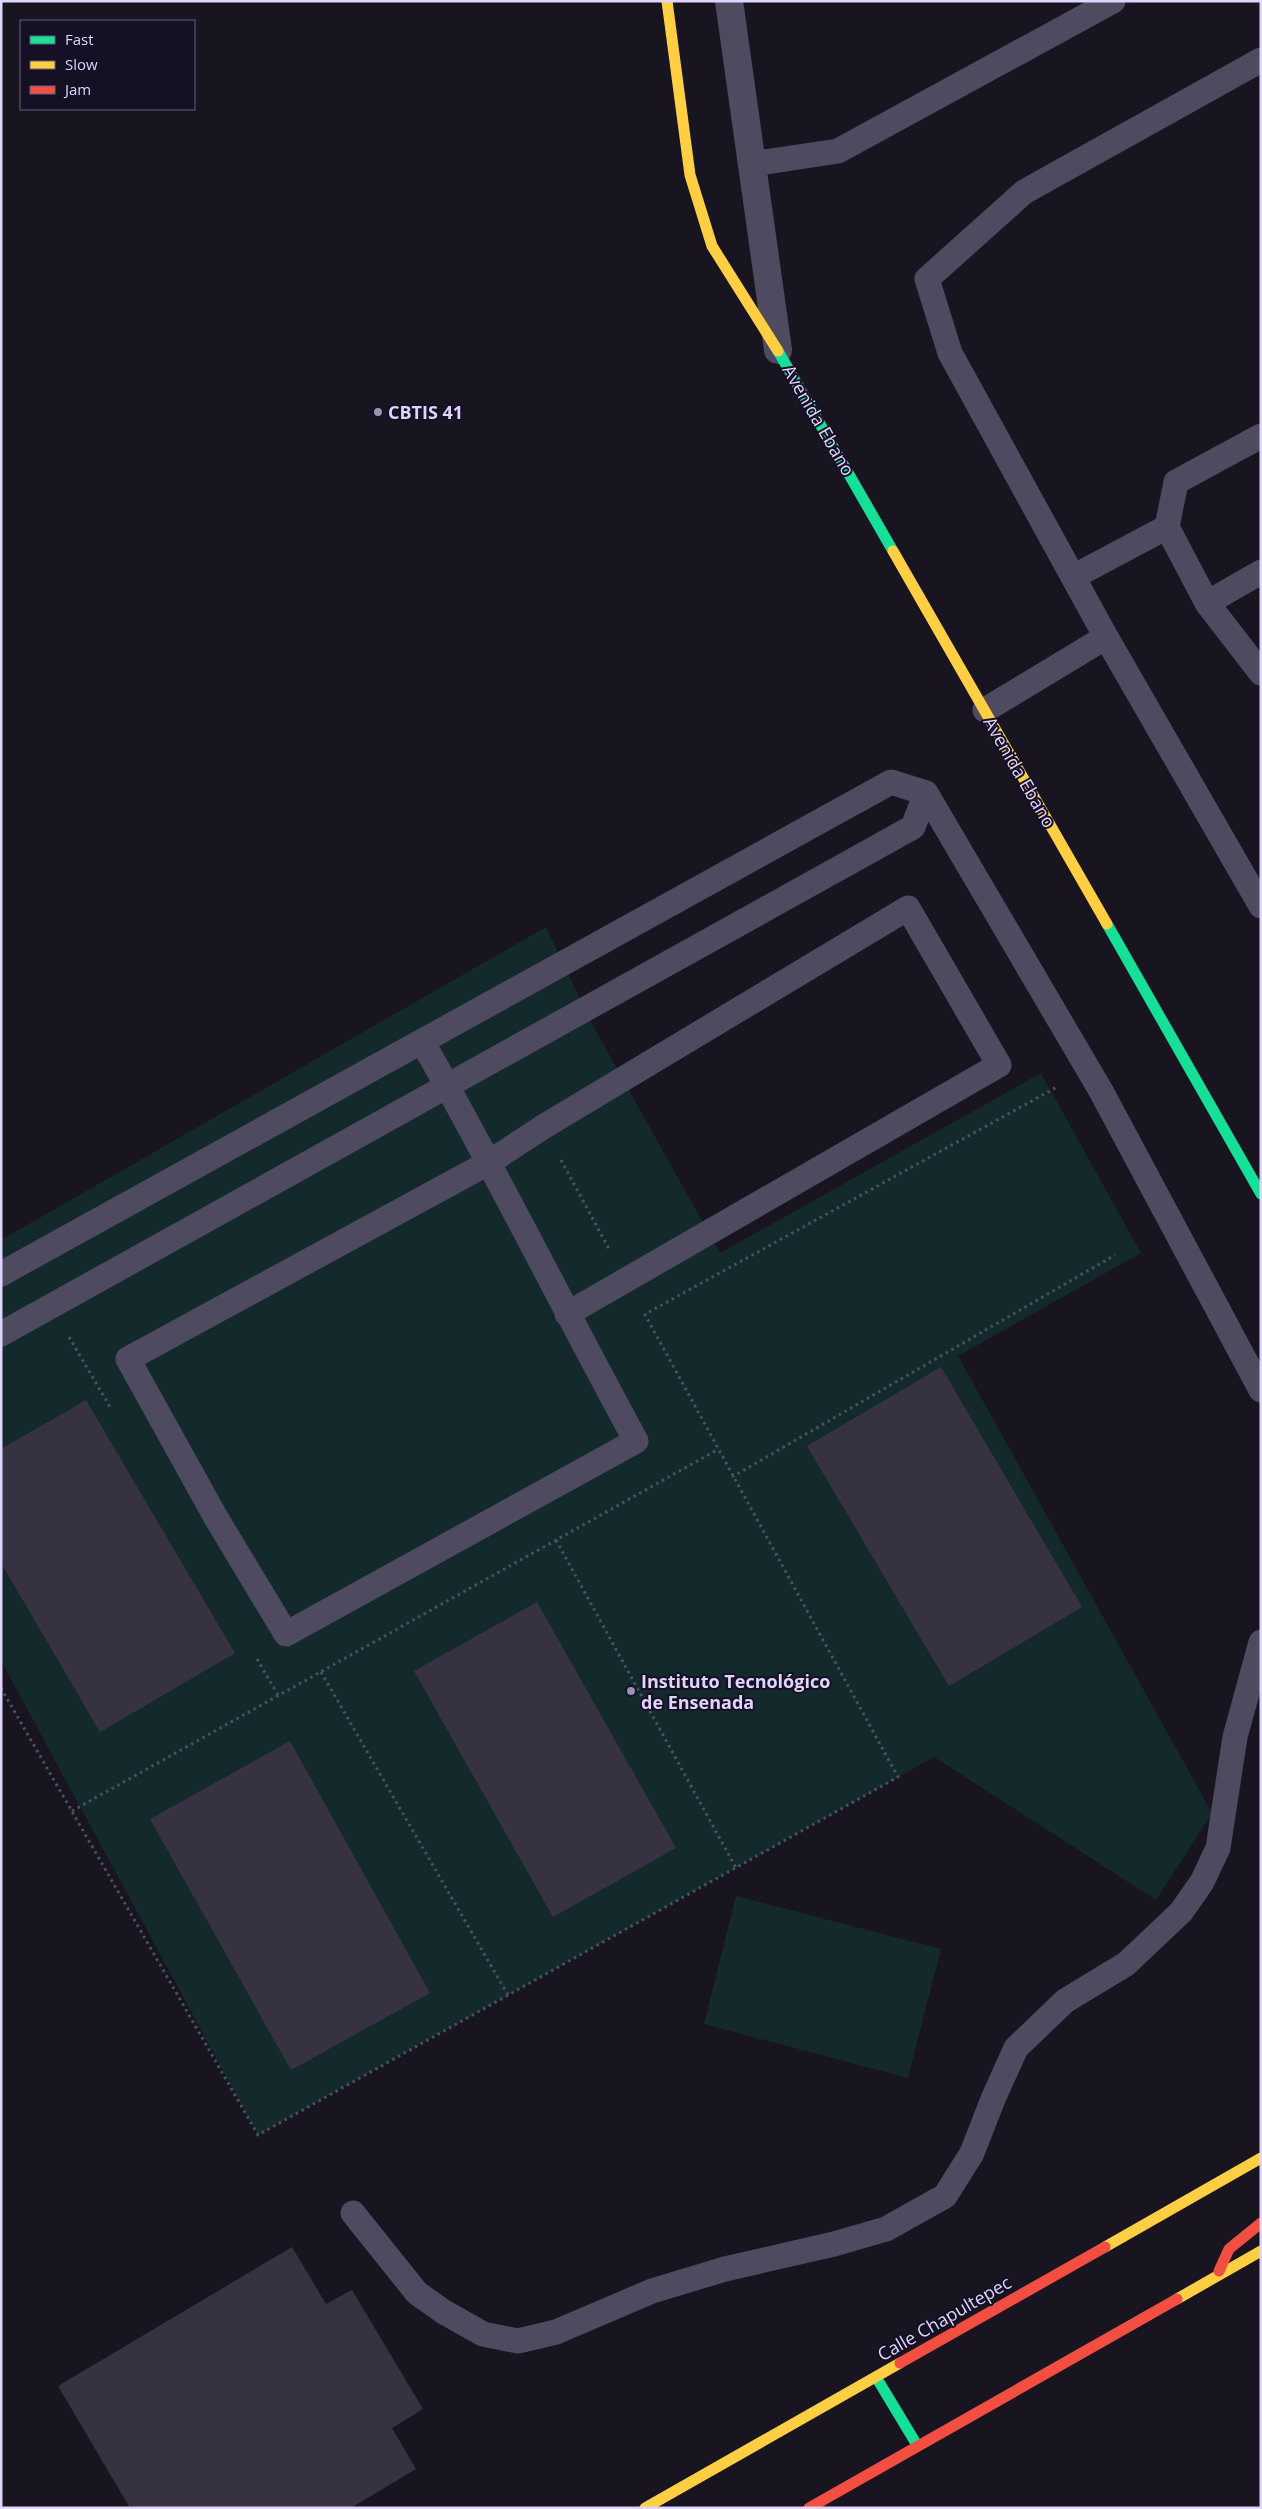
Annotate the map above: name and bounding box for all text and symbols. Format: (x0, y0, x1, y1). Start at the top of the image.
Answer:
legend (20, 20, 195, 110)
text: Fast (65, 29, 94, 49)
text: Slow (65, 54, 98, 74)
text: Jam (63, 79, 91, 99)
street label: Avenida Ebano (777, 360, 861, 480)
place label: CBTIS 41 (388, 400, 463, 424)
marker: CBTIS 41 (372, 406, 384, 418)
street label: Avenida Ebano (978, 712, 1062, 832)
place label: Instituto Tecnológico de Ensenada (641, 1669, 830, 1714)
marker: Instituto Tecnológico de Ensenada (625, 1685, 637, 1697)
street label: Calle Chapultepec (873, 2270, 1015, 2366)

